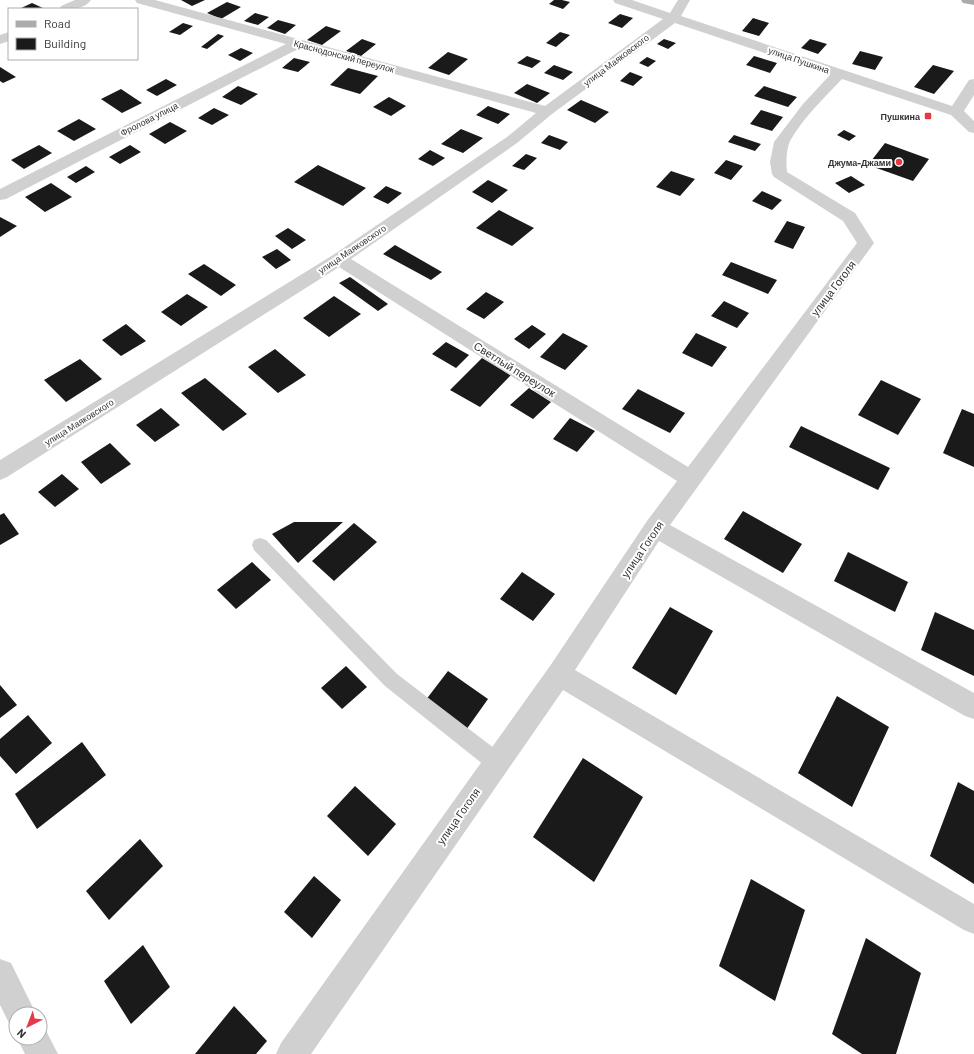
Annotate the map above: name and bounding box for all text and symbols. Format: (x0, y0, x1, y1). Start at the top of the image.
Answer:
legend (8, 8, 138, 60)
text: Road (44, 16, 71, 30)
street label: улица Маяковского (581, 32, 651, 88)
text: Building (44, 36, 86, 50)
street label: Краснодонский переулок (293, 37, 395, 75)
street label: улица Пушкина (767, 44, 831, 76)
street label: Фролова улица (118, 100, 180, 138)
place label: Пушкина (881, 111, 921, 122)
marker: Пушкина (923, 111, 933, 121)
place label: Джума-Джами (828, 157, 891, 168)
marker: Джума-Джами (894, 157, 904, 167)
street label: улица Маяковского (316, 222, 388, 276)
street label: улица Гоголя (808, 258, 858, 318)
street label: Светлый переулок (472, 339, 558, 399)
street label: улица Маяковского (42, 396, 116, 448)
street label: улица Гоголя (618, 518, 666, 580)
street label: улица Гоголя (434, 785, 482, 847)
north arrow (8, 1006, 48, 1046)
text: N (14, 1027, 28, 1041)

